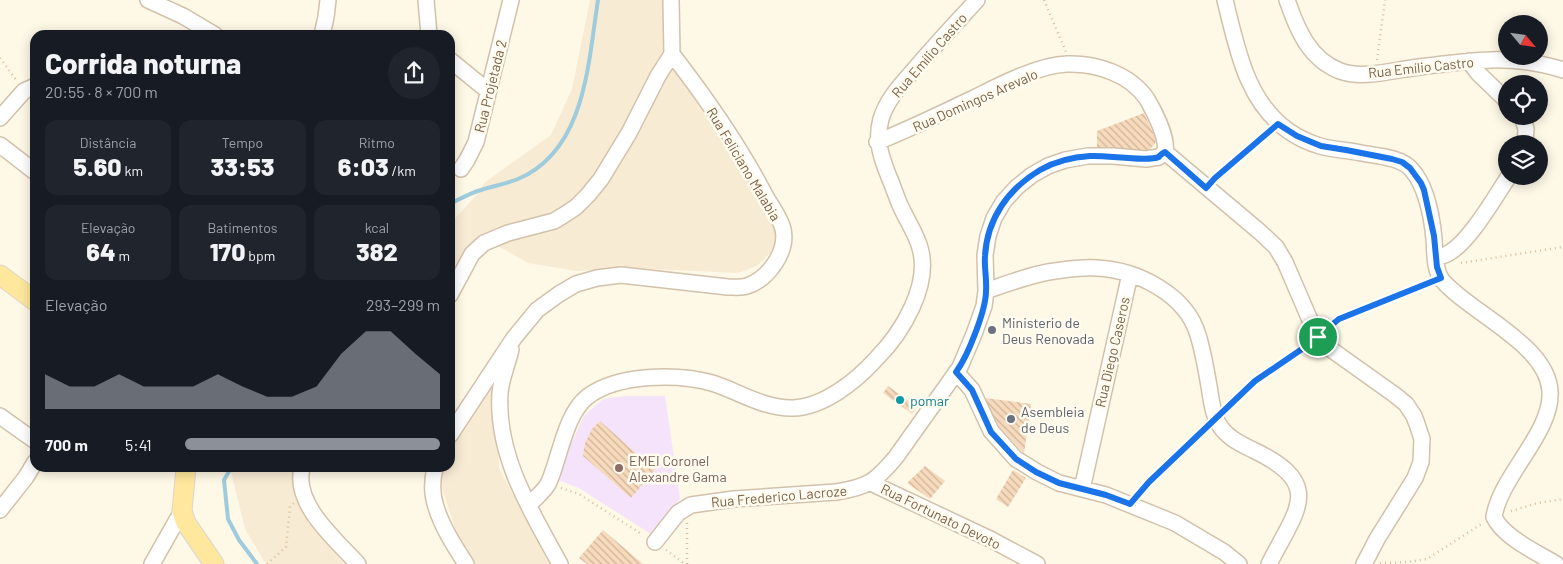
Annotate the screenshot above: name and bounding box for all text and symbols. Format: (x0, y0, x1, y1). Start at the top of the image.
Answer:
street label: Rua Emílio Castro (888, 9, 970, 101)
north arrow (1498, 15, 1548, 65)
map controls (1498, 15, 1548, 185)
street label: Rua Projetada 2 (470, 38, 510, 134)
text: Corrida noturna (45, 46, 241, 80)
button: share (388, 47, 440, 99)
street label: Rua Emílio Castro (1367, 53, 1475, 81)
street label: Rua Domingos Arevalo (910, 65, 1040, 135)
button: locate (1498, 75, 1548, 125)
text: 20:55 · 8 × 700 m (45, 82, 158, 101)
street label: Rua Feliciano Malabia (703, 104, 785, 224)
text: Distância (80, 134, 136, 151)
text: Tempo (222, 134, 263, 151)
text: Ritmo (359, 134, 395, 151)
button: layers (1498, 135, 1548, 185)
text: 5.60 (73, 151, 122, 181)
text: 33:53 (210, 151, 275, 181)
text: 6:03 (338, 151, 389, 181)
text: km (122, 162, 143, 179)
text: /km (389, 162, 416, 179)
text: Elevação (81, 219, 135, 236)
text: Batimentos (207, 219, 278, 236)
text: kcal (365, 219, 389, 236)
text: 64 (86, 236, 116, 266)
text: 170 (210, 236, 246, 266)
text: 382 (356, 236, 398, 266)
text: m (116, 247, 130, 264)
text: bpm (246, 247, 275, 264)
text: Elevação (45, 295, 107, 314)
text: 293–299 m (366, 295, 440, 314)
street label: Rua Diego Caseros (1091, 295, 1133, 409)
place label: Ministerio de Deus Renovada (1002, 314, 1094, 347)
pin (1297, 316, 1339, 358)
icon: arrive (1304, 323, 1332, 351)
marker: Ministerio de Deus Renovada (986, 324, 998, 336)
place label: pomar (910, 392, 949, 409)
marker: pomar (894, 394, 906, 406)
place label: Asembleia de Deus (1021, 403, 1084, 436)
marker: Asembleia de Deus (1005, 413, 1017, 425)
text: 700 m (45, 435, 88, 454)
text: 5:41 (125, 435, 152, 454)
place label: EMEI Coronel Alexandre Gama (629, 452, 727, 485)
marker: EMEI Coronel Alexandre Gama (613, 462, 625, 474)
street label: Rua Fortunato Devoto (878, 480, 1004, 552)
street label: Rua Frederico Lacroze (710, 482, 848, 510)

